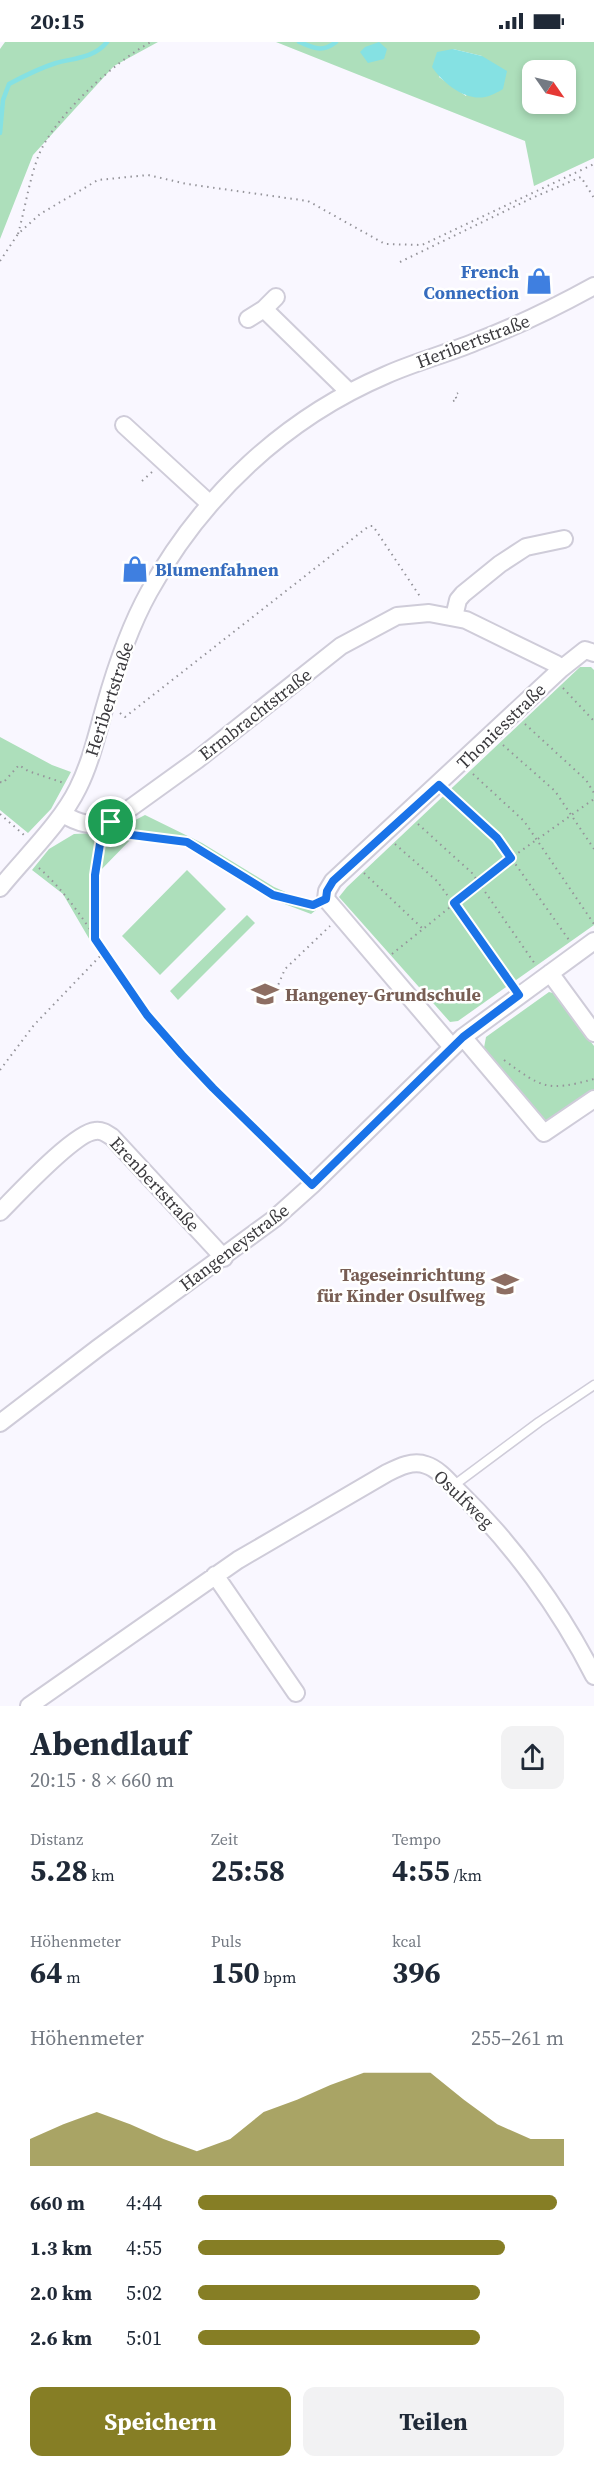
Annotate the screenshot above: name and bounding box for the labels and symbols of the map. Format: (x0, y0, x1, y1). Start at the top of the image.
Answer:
north arrow (522, 60, 576, 114)
place label: French Connection (424, 259, 519, 305)
shop icon: French Connection (524, 266, 554, 296)
street label: Heribertstraße (413, 308, 533, 374)
shop icon: Blumenfahnen (120, 554, 150, 584)
place label: Blumenfahnen (155, 557, 279, 582)
street label: Heribertstraße (79, 638, 139, 760)
street label: Ermbrachtstraße (193, 662, 317, 766)
street label: Thoniesstraße (451, 677, 551, 775)
pin (85, 796, 136, 847)
school or university icon: Hangeney-Grundschule (250, 979, 280, 1009)
place label: Hangeney-Grundschule (285, 982, 481, 1007)
street label: Erenbertstraße (104, 1131, 206, 1237)
street label: Hangeneystraße (174, 1198, 294, 1296)
place label: Tageseinrichtung für Kinder Osulfweg (317, 1262, 485, 1308)
school or university icon: Tageseinrichtung für Kinder Osulfweg (490, 1269, 520, 1299)
street label: Osulfweg (428, 1464, 500, 1534)

